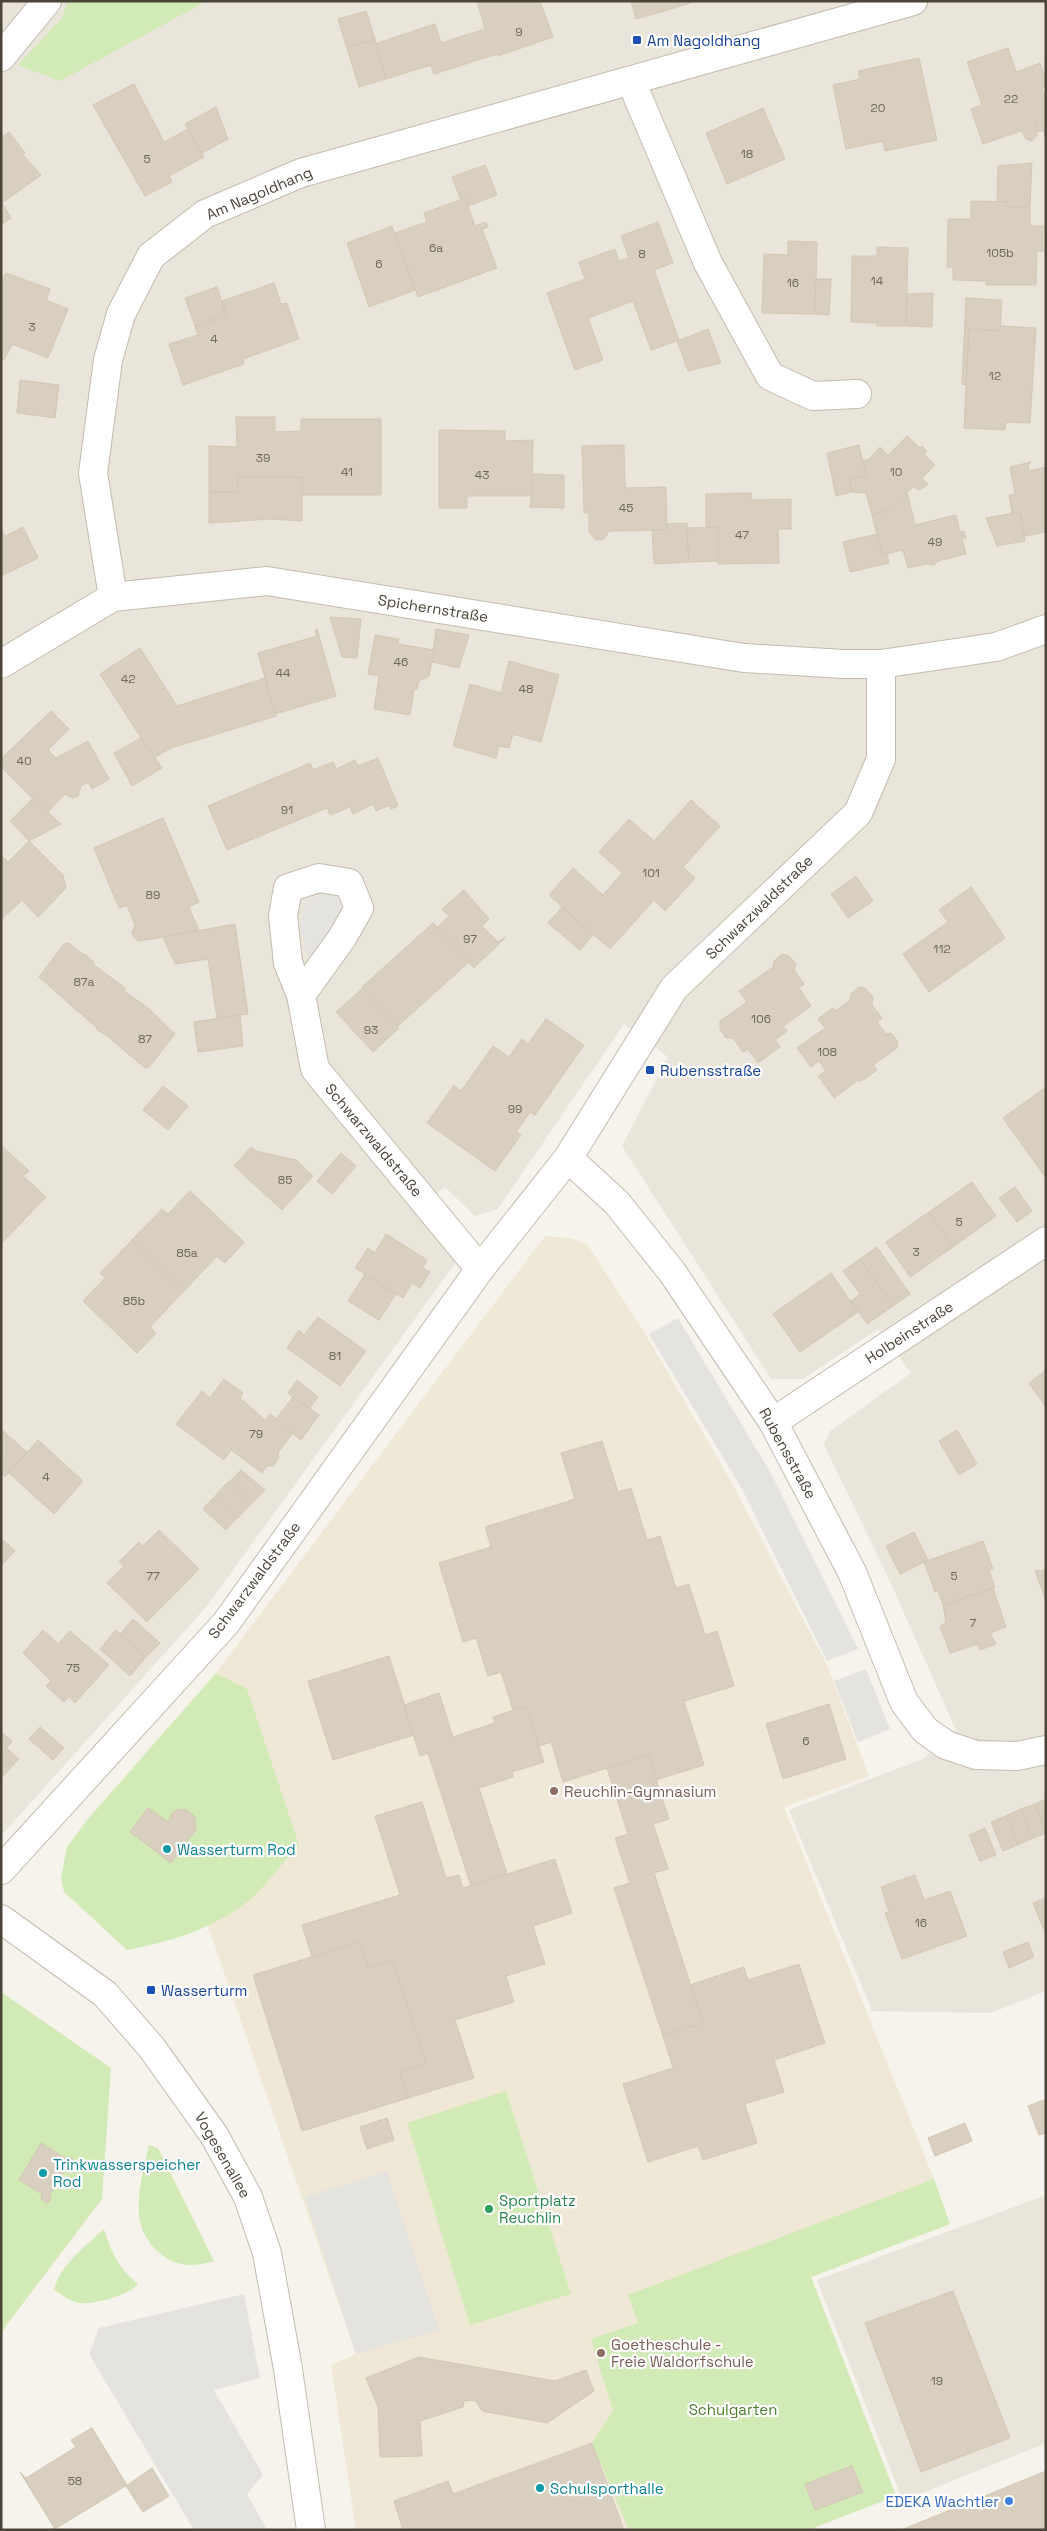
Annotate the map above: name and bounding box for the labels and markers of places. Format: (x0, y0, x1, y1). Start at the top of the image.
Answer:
place label: Am Nagoldhang (647, 31, 760, 50)
marker: Am Nagoldhang (631, 34, 643, 46)
place label: Rubensstraße (660, 1061, 761, 1080)
marker: Rubensstraße (644, 1064, 656, 1076)
place label: Reuchlin-Gymnasium (564, 1782, 716, 1801)
marker: Reuchlin-Gymnasium (548, 1785, 560, 1797)
place label: Wasserturm Rod (177, 1840, 296, 1859)
marker: Wasserturm Rod (161, 1843, 173, 1855)
place label: Wasserturm (161, 1981, 248, 2000)
marker: Wasserturm (145, 1984, 157, 1996)
place label: Trinkwasserspeicher Rod (53, 2155, 201, 2191)
marker: Trinkwasserspeicher Rod (37, 2167, 49, 2179)
place label: Sportplatz Reuchlin (499, 2191, 576, 2227)
marker: Sportplatz Reuchlin (483, 2203, 495, 2215)
place label: Goetheschule - Freie Waldorfschule (611, 2335, 754, 2371)
marker: Goetheschule - Freie Waldorfschule (595, 2347, 607, 2359)
place label: Schulsporthalle (550, 2479, 664, 2498)
marker: Schulsporthalle (534, 2482, 546, 2494)
place label: EDEKA Wachtler (886, 2492, 999, 2511)
marker: EDEKA Wachtler (1003, 2495, 1015, 2507)

